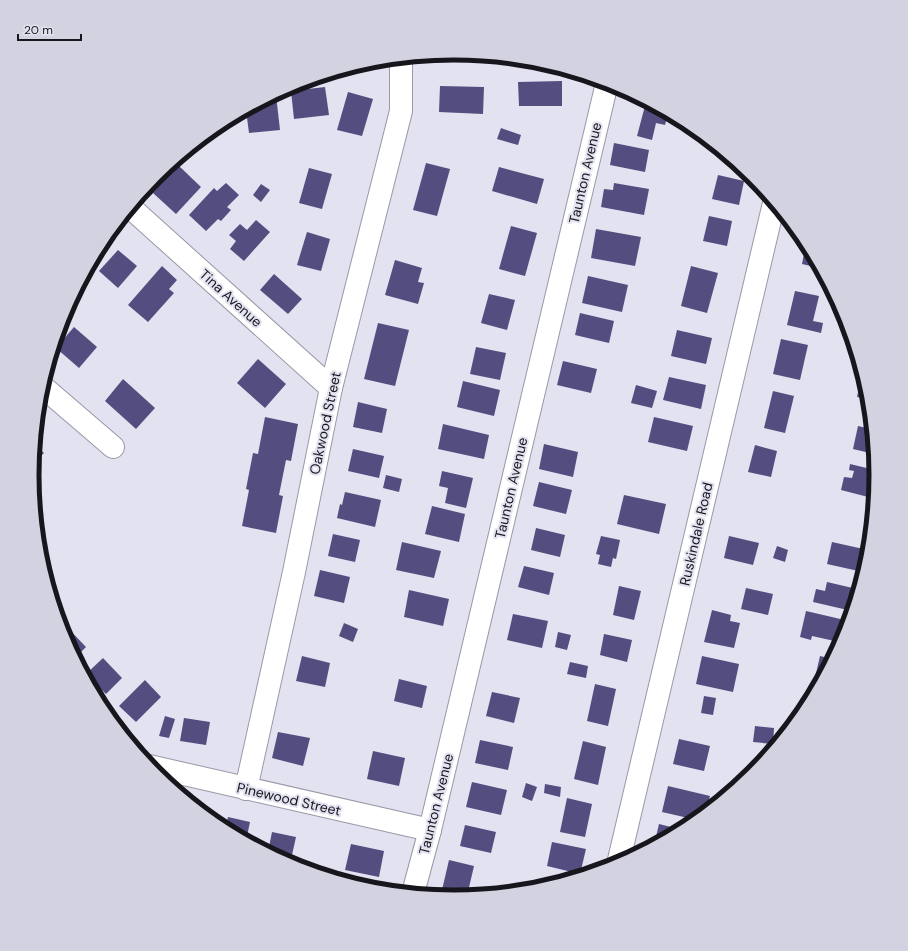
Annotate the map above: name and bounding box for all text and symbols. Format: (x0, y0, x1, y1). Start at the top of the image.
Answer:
scale bar (18, 16, 81, 42)
text: 20 m (24, 22, 53, 38)
street label: Taunton Avenue (565, 121, 605, 225)
street label: Tina Avenue (196, 265, 266, 331)
street label: Oakwood Street (305, 370, 345, 476)
street label: Taunton Avenue (491, 436, 531, 540)
street label: Ruskindale Road (675, 481, 717, 587)
street label: Taunton Avenue (415, 752, 457, 856)
street label: Pinewood Street (235, 778, 343, 820)

